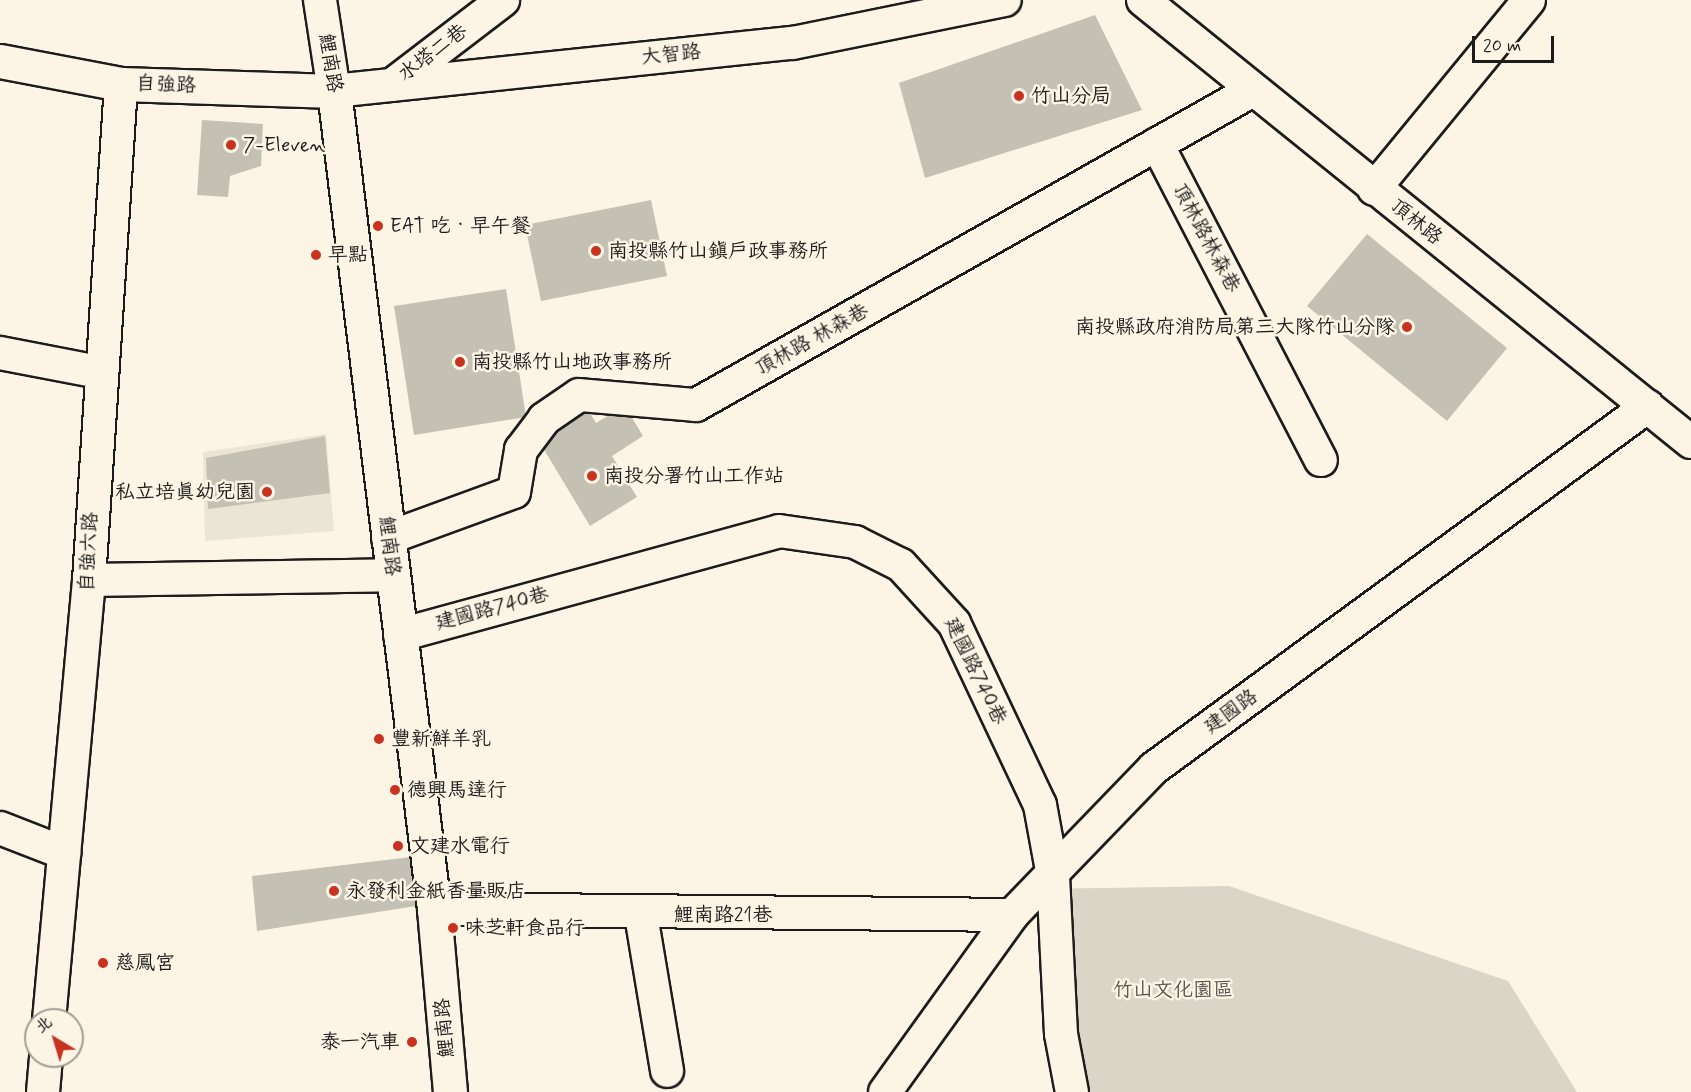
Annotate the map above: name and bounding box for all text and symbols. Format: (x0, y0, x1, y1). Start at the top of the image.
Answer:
street label: 水塔二巷 (394, 19, 472, 87)
scale bar (1475, 24, 1558, 62)
street label: 鯉南路 (313, 31, 347, 95)
text: 20 m (1483, 34, 1521, 58)
street label: 大智路 (640, 40, 702, 70)
street label: 自強路 (136, 72, 196, 98)
place label: 竹山分局 (1031, 84, 1111, 108)
marker: 竹山分局 (1012, 89, 1026, 103)
place label: 7-Eleven (243, 133, 325, 157)
marker: 7-Eleven (224, 138, 238, 152)
street label: 頂林路林森巷 (1167, 179, 1245, 297)
street label: 頂林路 (1385, 194, 1447, 250)
place label: EAT 吃‧早午餐 (390, 214, 531, 238)
marker: EAT 吃‧早午餐 (371, 219, 385, 233)
place label: 南投縣竹山鎮戶政事務所 (608, 239, 828, 263)
place label: 早點 (328, 243, 368, 267)
marker: 南投縣竹山鎮戶政事務所 (589, 244, 603, 258)
marker: 早點 (309, 248, 323, 262)
street label: 頂林路 林森巷 (751, 299, 873, 381)
place label: 南投縣政府消防局第三大隊竹山分隊 (1075, 315, 1395, 339)
marker: 南投縣政府消防局第三大隊竹山分隊 (1400, 320, 1414, 334)
place label: 南投縣竹山地政事務所 (472, 350, 672, 374)
marker: 南投縣竹山地政事務所 (453, 355, 467, 369)
place label: 南投分署竹山工作站 (604, 464, 784, 488)
marker: 南投分署竹山工作站 (585, 469, 599, 483)
place label: 私立培真幼兒園 (115, 480, 255, 504)
marker: 私立培真幼兒園 (260, 485, 274, 499)
street label: 自強六路 (75, 511, 103, 593)
street label: 鯉南路 (373, 515, 405, 577)
street label: 建國路740巷 (433, 582, 551, 636)
street label: 建國路740巷 (939, 613, 1011, 729)
street label: 建國路 (1200, 685, 1262, 739)
place label: 豐新鮮羊乳 (391, 727, 491, 751)
marker: 豐新鮮羊乳 (372, 732, 386, 746)
place label: 德興馬達行 (407, 778, 507, 802)
marker: 德興馬達行 (388, 783, 402, 797)
place label: 文建水電行 (410, 834, 510, 858)
marker: 文建水電行 (391, 839, 405, 853)
place label: 永發利金紙香量販店 (346, 879, 526, 903)
marker: 永發利金紙香量販店 (327, 884, 341, 898)
street label: 鯉南路21巷 (674, 903, 772, 927)
place label: 味芝軒食品行 (465, 916, 585, 940)
marker: 味芝軒食品行 (446, 921, 460, 935)
place label: 慈鳳宮 (115, 951, 175, 975)
marker: 慈鳳宮 (96, 956, 110, 970)
park label: 竹山文化園區 (1113, 978, 1233, 1002)
street label: 鯉南路 (430, 997, 460, 1059)
north arrow (24, 1008, 84, 1068)
text: 北 (31, 1012, 57, 1038)
place label: 泰一汽車 (320, 1030, 400, 1054)
marker: 泰一汽車 (405, 1035, 419, 1049)

